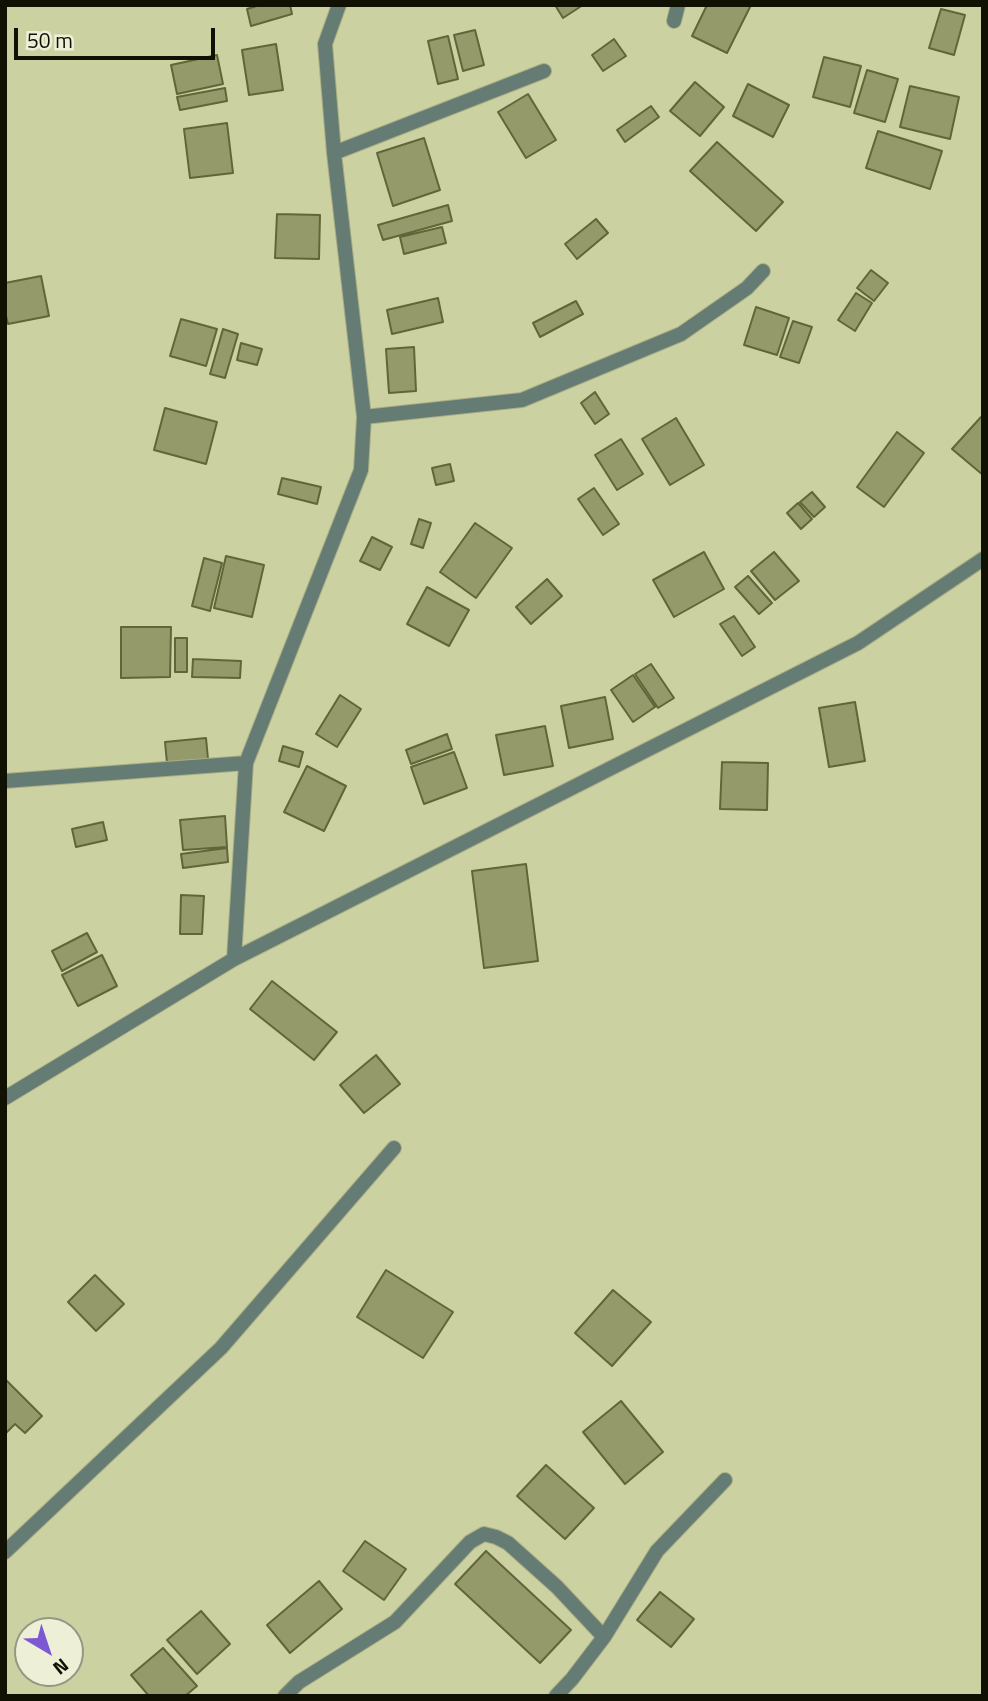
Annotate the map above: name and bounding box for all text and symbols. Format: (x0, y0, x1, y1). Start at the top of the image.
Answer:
scale bar (18, 14, 219, 58)
text: 50 m (27, 24, 73, 56)
north arrow (14, 1617, 84, 1687)
text: N (47, 1652, 76, 1683)

